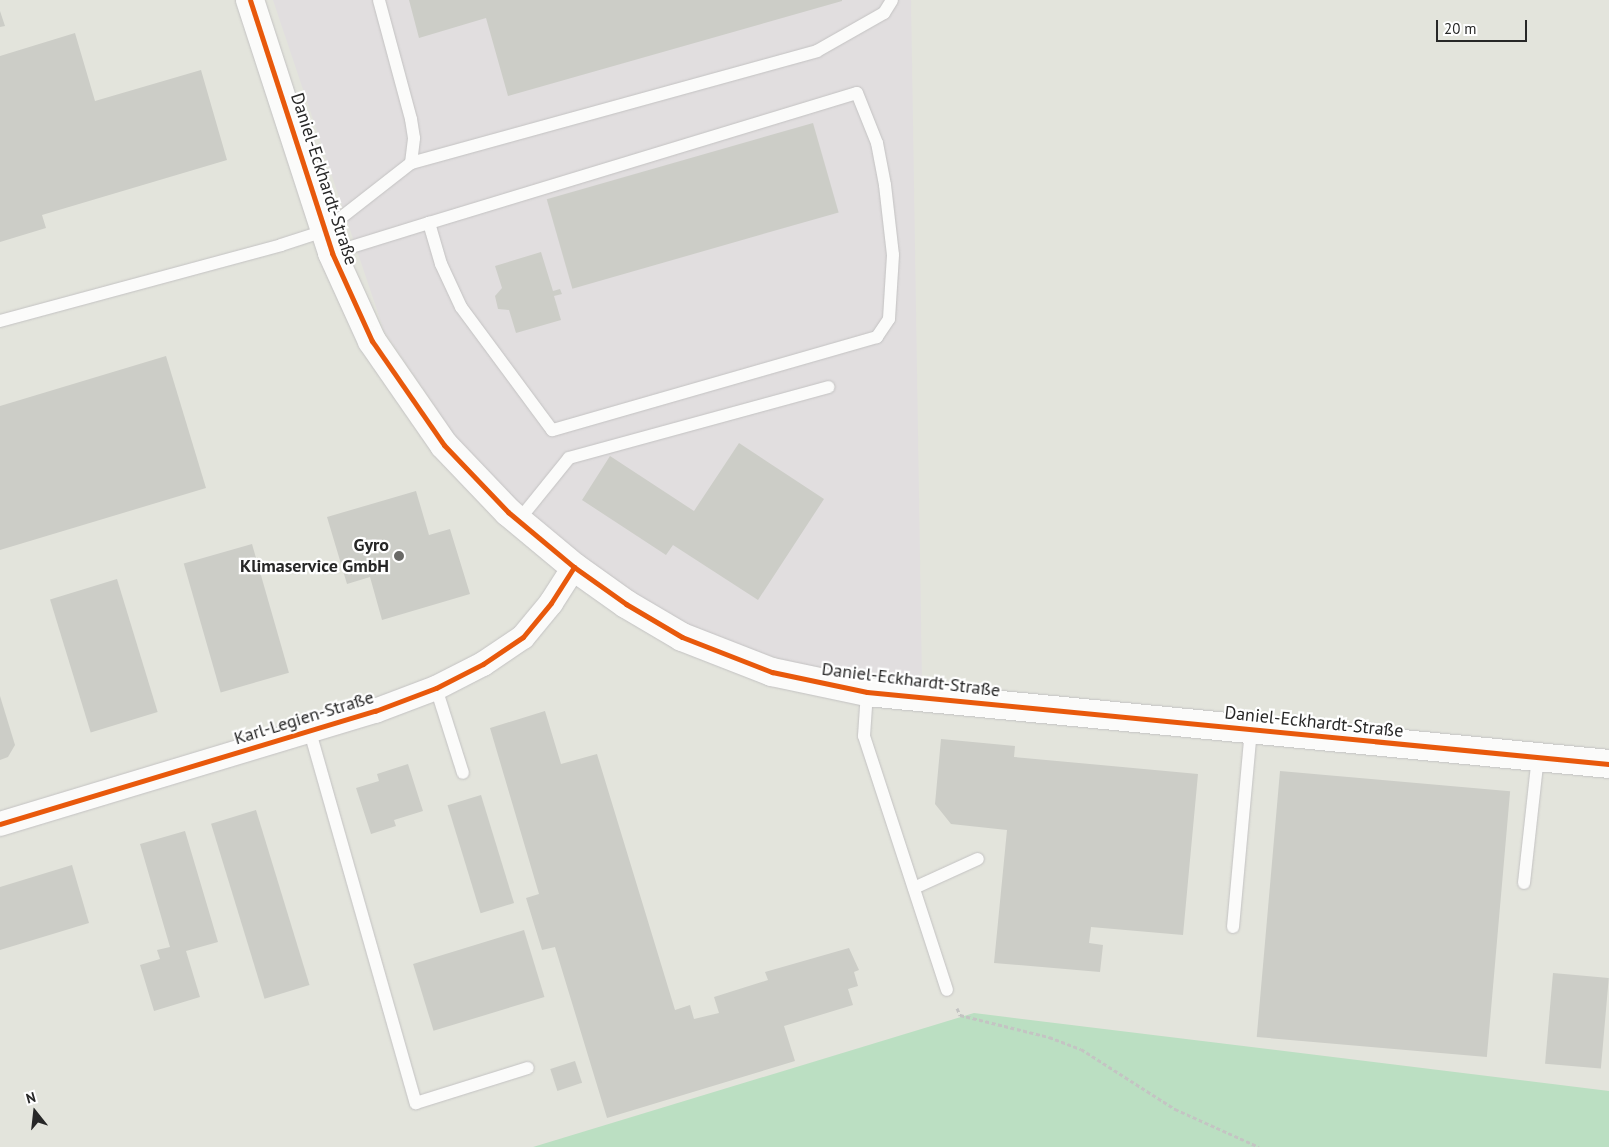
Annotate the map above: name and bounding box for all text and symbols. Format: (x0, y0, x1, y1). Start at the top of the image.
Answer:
scale bar (1439, 10, 1530, 42)
text: 20 m (1444, 19, 1477, 38)
street label: Daniel-Eckhardt-Straße (286, 90, 362, 268)
place label: Gyro Klimaservice GmbH (240, 535, 389, 578)
marker: Gyro Klimaservice GmbH (393, 550, 405, 562)
street label: Daniel-Eckhardt-Straße (820, 658, 1002, 702)
street label: Karl-Legien-Straße (232, 686, 376, 750)
street label: Daniel-Eckhardt-Straße (1223, 702, 1405, 742)
north arrow (10, 1087, 60, 1137)
text: N (24, 1088, 38, 1108)

